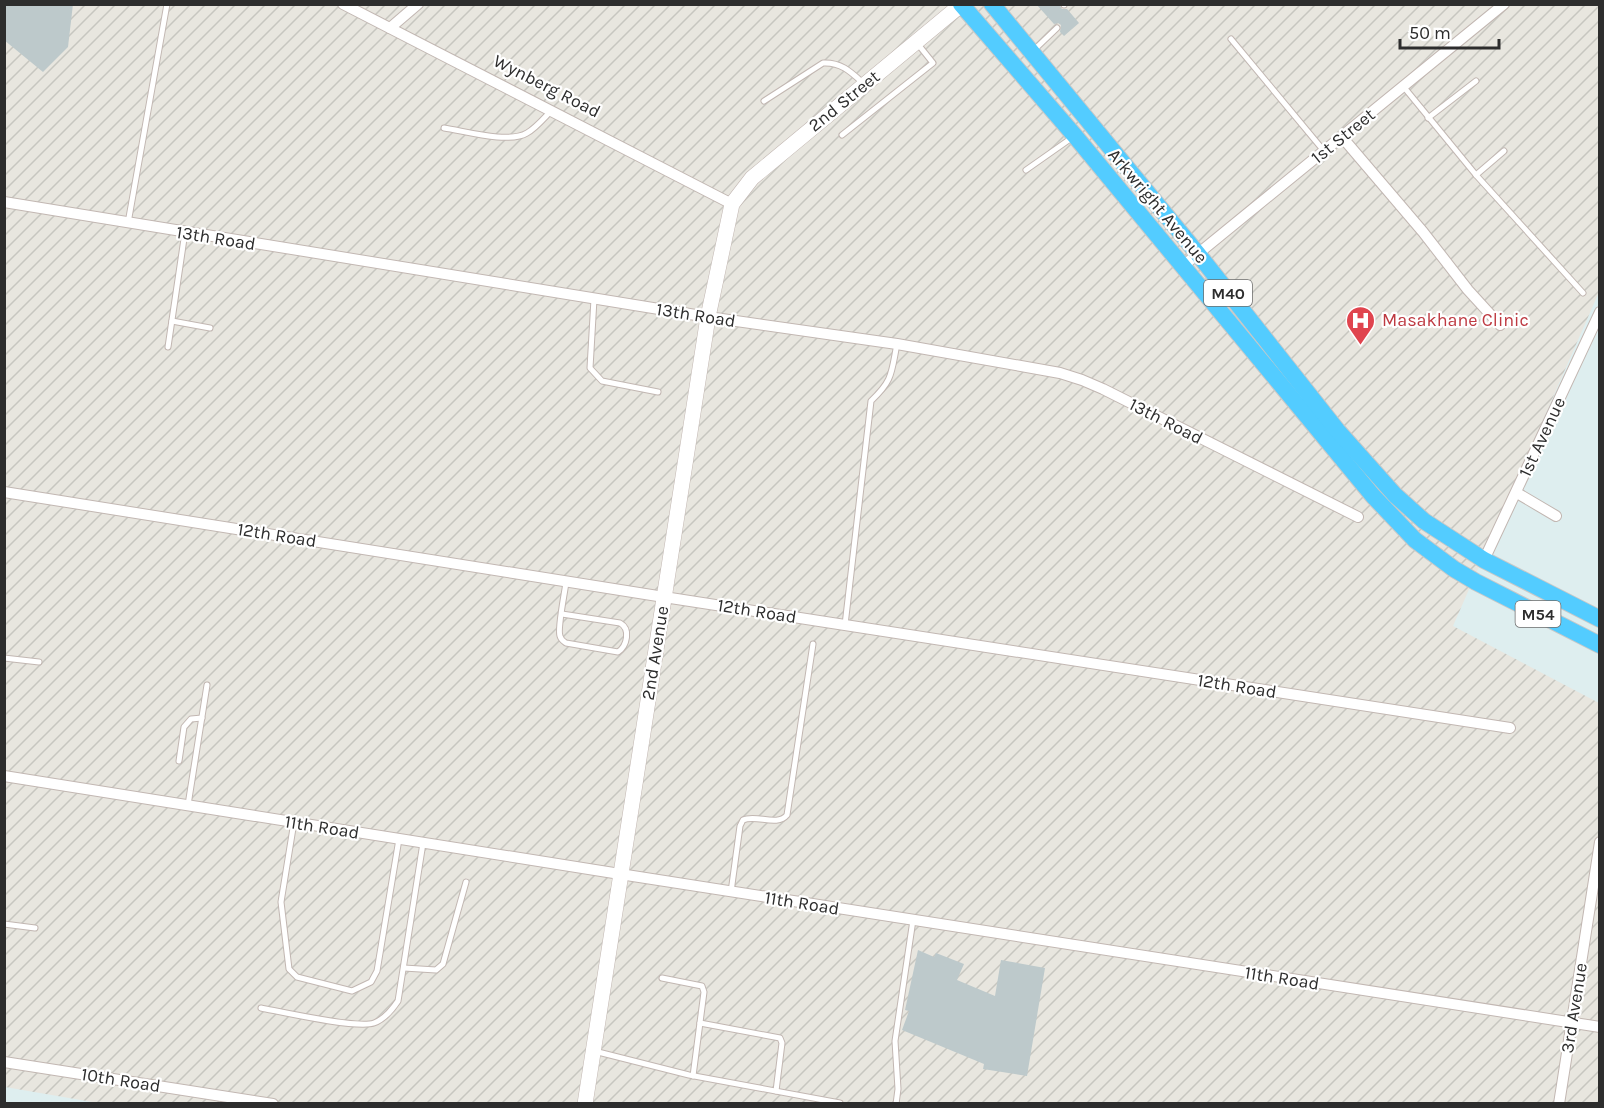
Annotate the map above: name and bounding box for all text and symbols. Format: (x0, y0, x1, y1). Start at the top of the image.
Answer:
scale bar (1400, 12, 1499, 50)
text: 50 m (1409, 22, 1451, 44)
street label: Wynberg Road (490, 50, 604, 122)
street label: 2nd Street (804, 65, 884, 137)
street label: 1st Street (1307, 103, 1380, 168)
street label: Arkwright Avenue (1104, 144, 1212, 268)
street label: 13th Road (175, 221, 257, 255)
road number: M40 (1204, 280, 1252, 306)
street label: 13th Road (655, 298, 737, 332)
hospital icon: Masakhane Clinic (1345, 304, 1377, 346)
place label: Masakhane Clinic (1382, 309, 1529, 331)
street label: 13th Road (1125, 393, 1207, 449)
street label: 1st Avenue (1514, 394, 1570, 480)
street label: 12th Road (236, 518, 318, 552)
street label: 12th Road (716, 594, 798, 628)
road number: M54 (1516, 601, 1560, 627)
street label: 2nd Avenue (637, 604, 673, 702)
street label: 12th Road (1196, 669, 1278, 703)
street label: 11th Road (283, 810, 361, 844)
street label: 11th Road (763, 886, 841, 920)
street label: 11th Road (1243, 961, 1321, 995)
street label: 3rd Avenue (1556, 961, 1592, 1055)
street label: 10th Road (80, 1063, 162, 1097)

